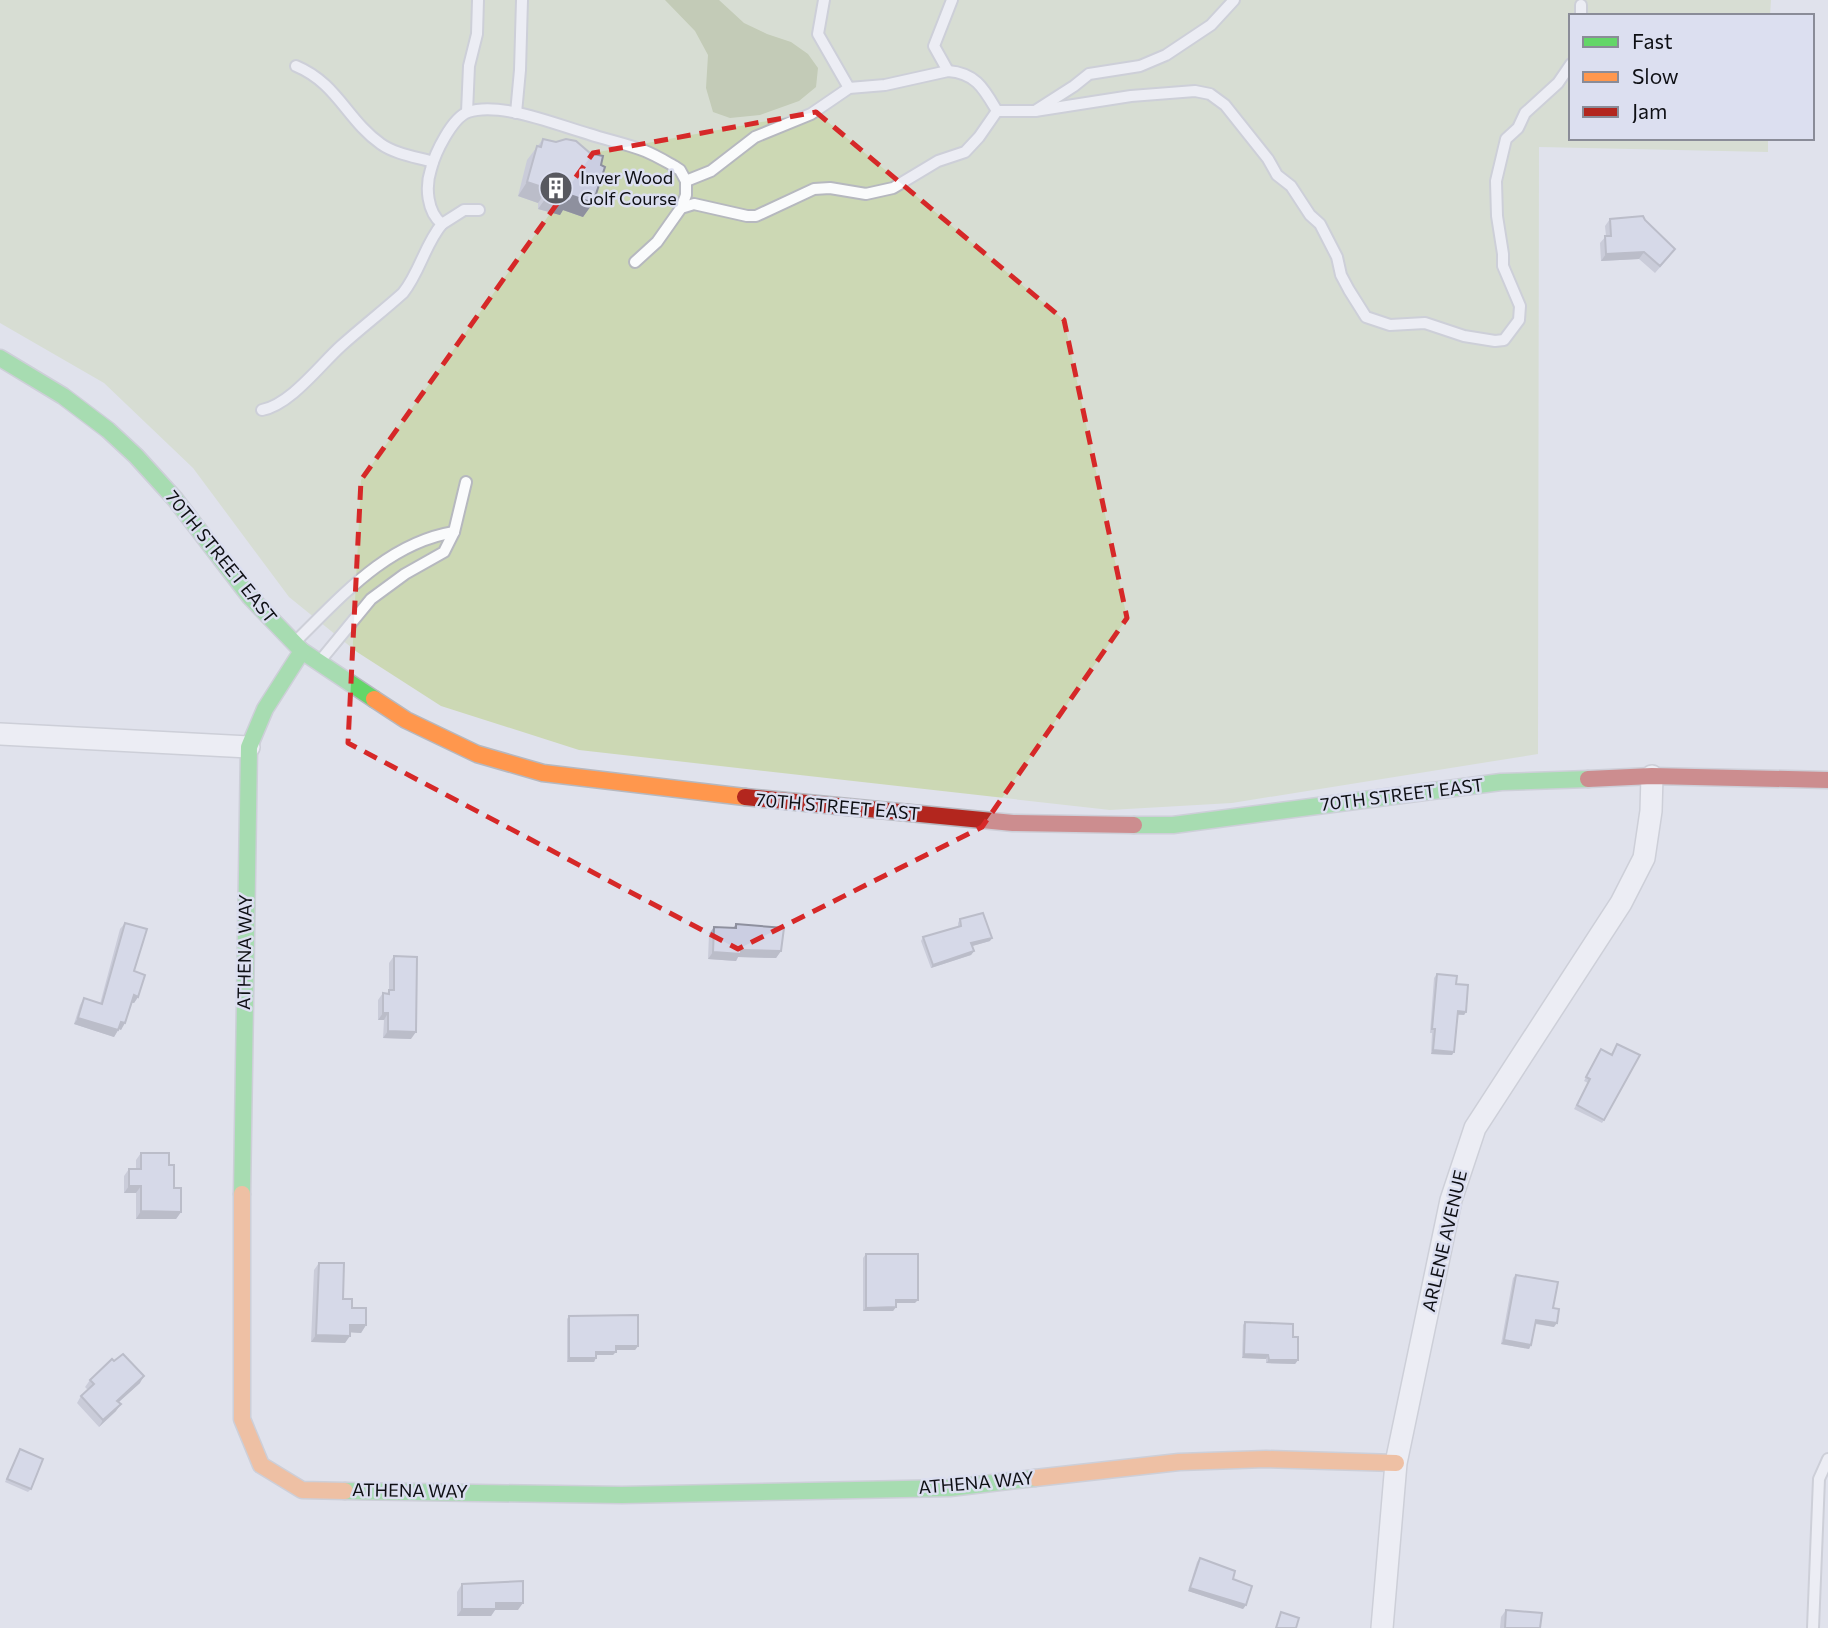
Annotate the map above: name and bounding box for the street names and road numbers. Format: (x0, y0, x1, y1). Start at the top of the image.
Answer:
street label: 70TH STREET EAST (162, 486, 282, 627)
street label: 70TH STREET EAST (1319, 773, 1485, 815)
street label: 70TH STREET EAST (755, 788, 921, 824)
street label: ATHENA WAY (232, 894, 256, 1010)
street label: ARLENE AVENUE (1417, 1168, 1471, 1314)
street label: ATHENA WAY (917, 1466, 1035, 1498)
street label: ATHENA WAY (352, 1478, 468, 1502)

